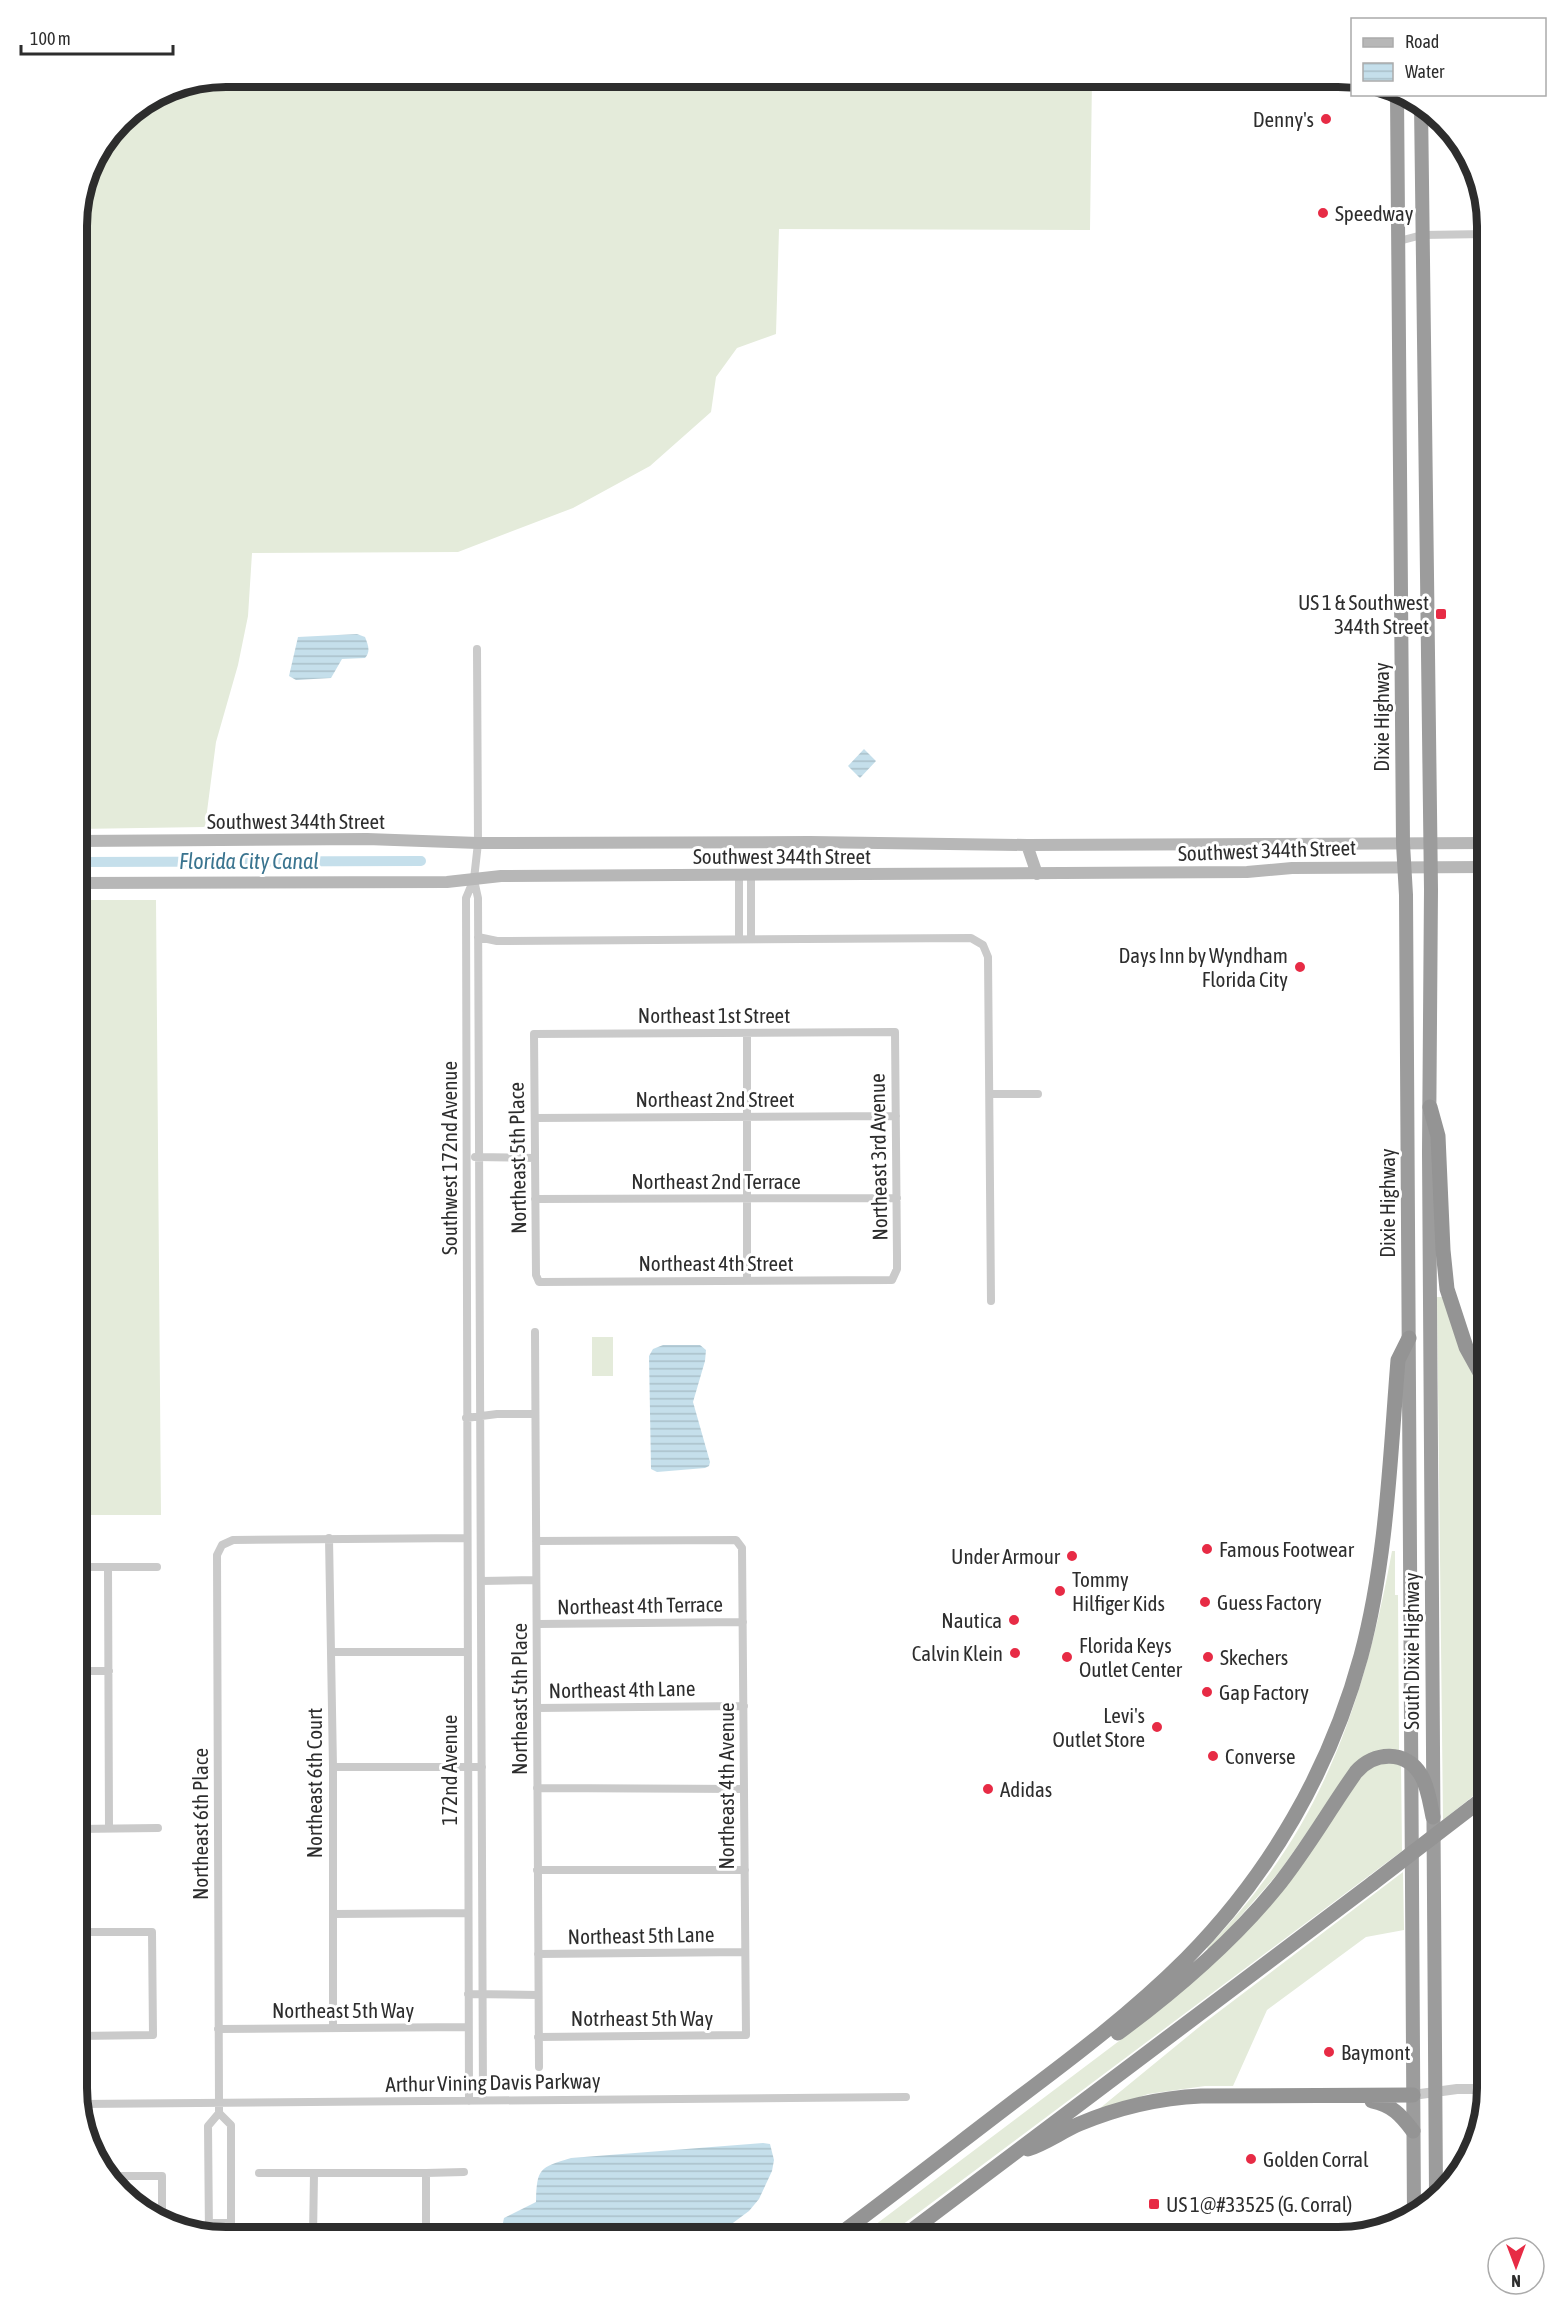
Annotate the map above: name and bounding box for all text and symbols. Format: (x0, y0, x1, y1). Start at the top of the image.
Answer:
scale bar (21, 18, 172, 56)
legend (1351, 18, 1546, 96)
text: 100 m (30, 28, 71, 49)
text: Road (1405, 31, 1439, 52)
text: Water (1405, 61, 1445, 82)
place label: Denny's (1253, 107, 1314, 131)
marker: Denny's (1319, 112, 1333, 126)
place label: Speedway (1335, 201, 1414, 225)
marker: Speedway (1316, 206, 1330, 220)
place label: US 1 & Southwest 344th Street (1298, 590, 1429, 638)
marker: US 1 & Southwest 344th Street (1434, 607, 1448, 621)
street label: Dixie Highway (1369, 662, 1393, 772)
street label: Southwest 344th Street (207, 809, 385, 833)
street label: Southwest 344th Street (1178, 835, 1356, 865)
street label: Southwest 344th Street (693, 844, 871, 868)
water label: Florida City Canal (179, 848, 319, 874)
place label: Days Inn by Wyndham Florida City (1119, 943, 1288, 991)
marker: Days Inn by Wyndham Florida City (1293, 960, 1307, 974)
street label: Northeast 1st Street (638, 1003, 790, 1027)
street label: Southwest 172nd Avenue (437, 1061, 461, 1255)
street label: Northeast 3rd Avenue (865, 1073, 891, 1241)
street label: Northeast 5th Place (504, 1082, 530, 1234)
street label: Northeast 2nd Street (635, 1087, 795, 1111)
street label: Dixie Highway (1375, 1148, 1399, 1258)
street label: Northeast 2nd Terrace (631, 1169, 801, 1193)
street label: Northeast 4th Street (638, 1251, 794, 1275)
place label: Famous Footwear (1219, 1537, 1355, 1561)
marker: Famous Footwear (1200, 1542, 1214, 1556)
place label: Under Armour (951, 1544, 1061, 1568)
marker: Under Armour (1065, 1549, 1079, 1563)
place label: Tommy Hilfiger Kids (1072, 1567, 1165, 1615)
street label: South Dixie Highway (1399, 1572, 1423, 1730)
marker: Tommy Hilfiger Kids (1053, 1584, 1067, 1598)
place label: Guess Factory (1217, 1590, 1322, 1614)
street label: Northeast 4th Terrace (557, 1592, 723, 1618)
marker: Guess Factory (1198, 1595, 1212, 1609)
place label: Nautica (941, 1608, 1002, 1632)
marker: Nautica (1007, 1613, 1021, 1627)
street label: Northeast 5th Place (507, 1623, 531, 1775)
place label: Florida Keys Outlet Center (1079, 1633, 1183, 1681)
place label: Calvin Klein (912, 1641, 1003, 1665)
place label: Skechers (1220, 1645, 1288, 1669)
marker: Calvin Klein (1008, 1646, 1022, 1660)
marker: Florida Keys Outlet Center (1060, 1650, 1074, 1664)
marker: Skechers (1201, 1650, 1215, 1664)
street label: Northeast 4th Lane (548, 1676, 696, 1702)
place label: Gap Factory (1219, 1680, 1309, 1704)
marker: Gap Factory (1200, 1685, 1214, 1699)
street label: Northeast 4th Avenue (714, 1702, 738, 1870)
place label: Levi's Outlet Store (1052, 1703, 1145, 1751)
street label: Northeast 6th Court (302, 1708, 326, 1858)
street label: 172nd Avenue (437, 1715, 461, 1825)
marker: Levi's Outlet Store (1150, 1720, 1164, 1734)
place label: Converse (1225, 1744, 1296, 1768)
street label: Northeast 6th Place (188, 1748, 212, 1900)
marker: Converse (1206, 1749, 1220, 1763)
place label: Adidas (1000, 1777, 1052, 1801)
marker: Adidas (981, 1782, 995, 1796)
street label: Northeast 5th Lane (567, 1922, 715, 1948)
street label: Northeast 5th Way (272, 1998, 414, 2022)
street label: Notrheast 5th Way (571, 2006, 714, 2030)
place label: Baymont (1341, 2040, 1411, 2064)
marker: Baymont (1322, 2045, 1336, 2059)
street label: Arthur Vining Davis Parkway (385, 2068, 601, 2096)
place label: Golden Corral (1263, 2147, 1369, 2171)
marker: Golden Corral (1244, 2152, 1258, 2166)
place label: US 1@#33525 (G. Corral) (1166, 2192, 1352, 2216)
marker: US 1@#33525 (G. Corral) (1147, 2197, 1161, 2211)
north arrow (1486, 2236, 1546, 2296)
text: N (1511, 2272, 1521, 2290)

